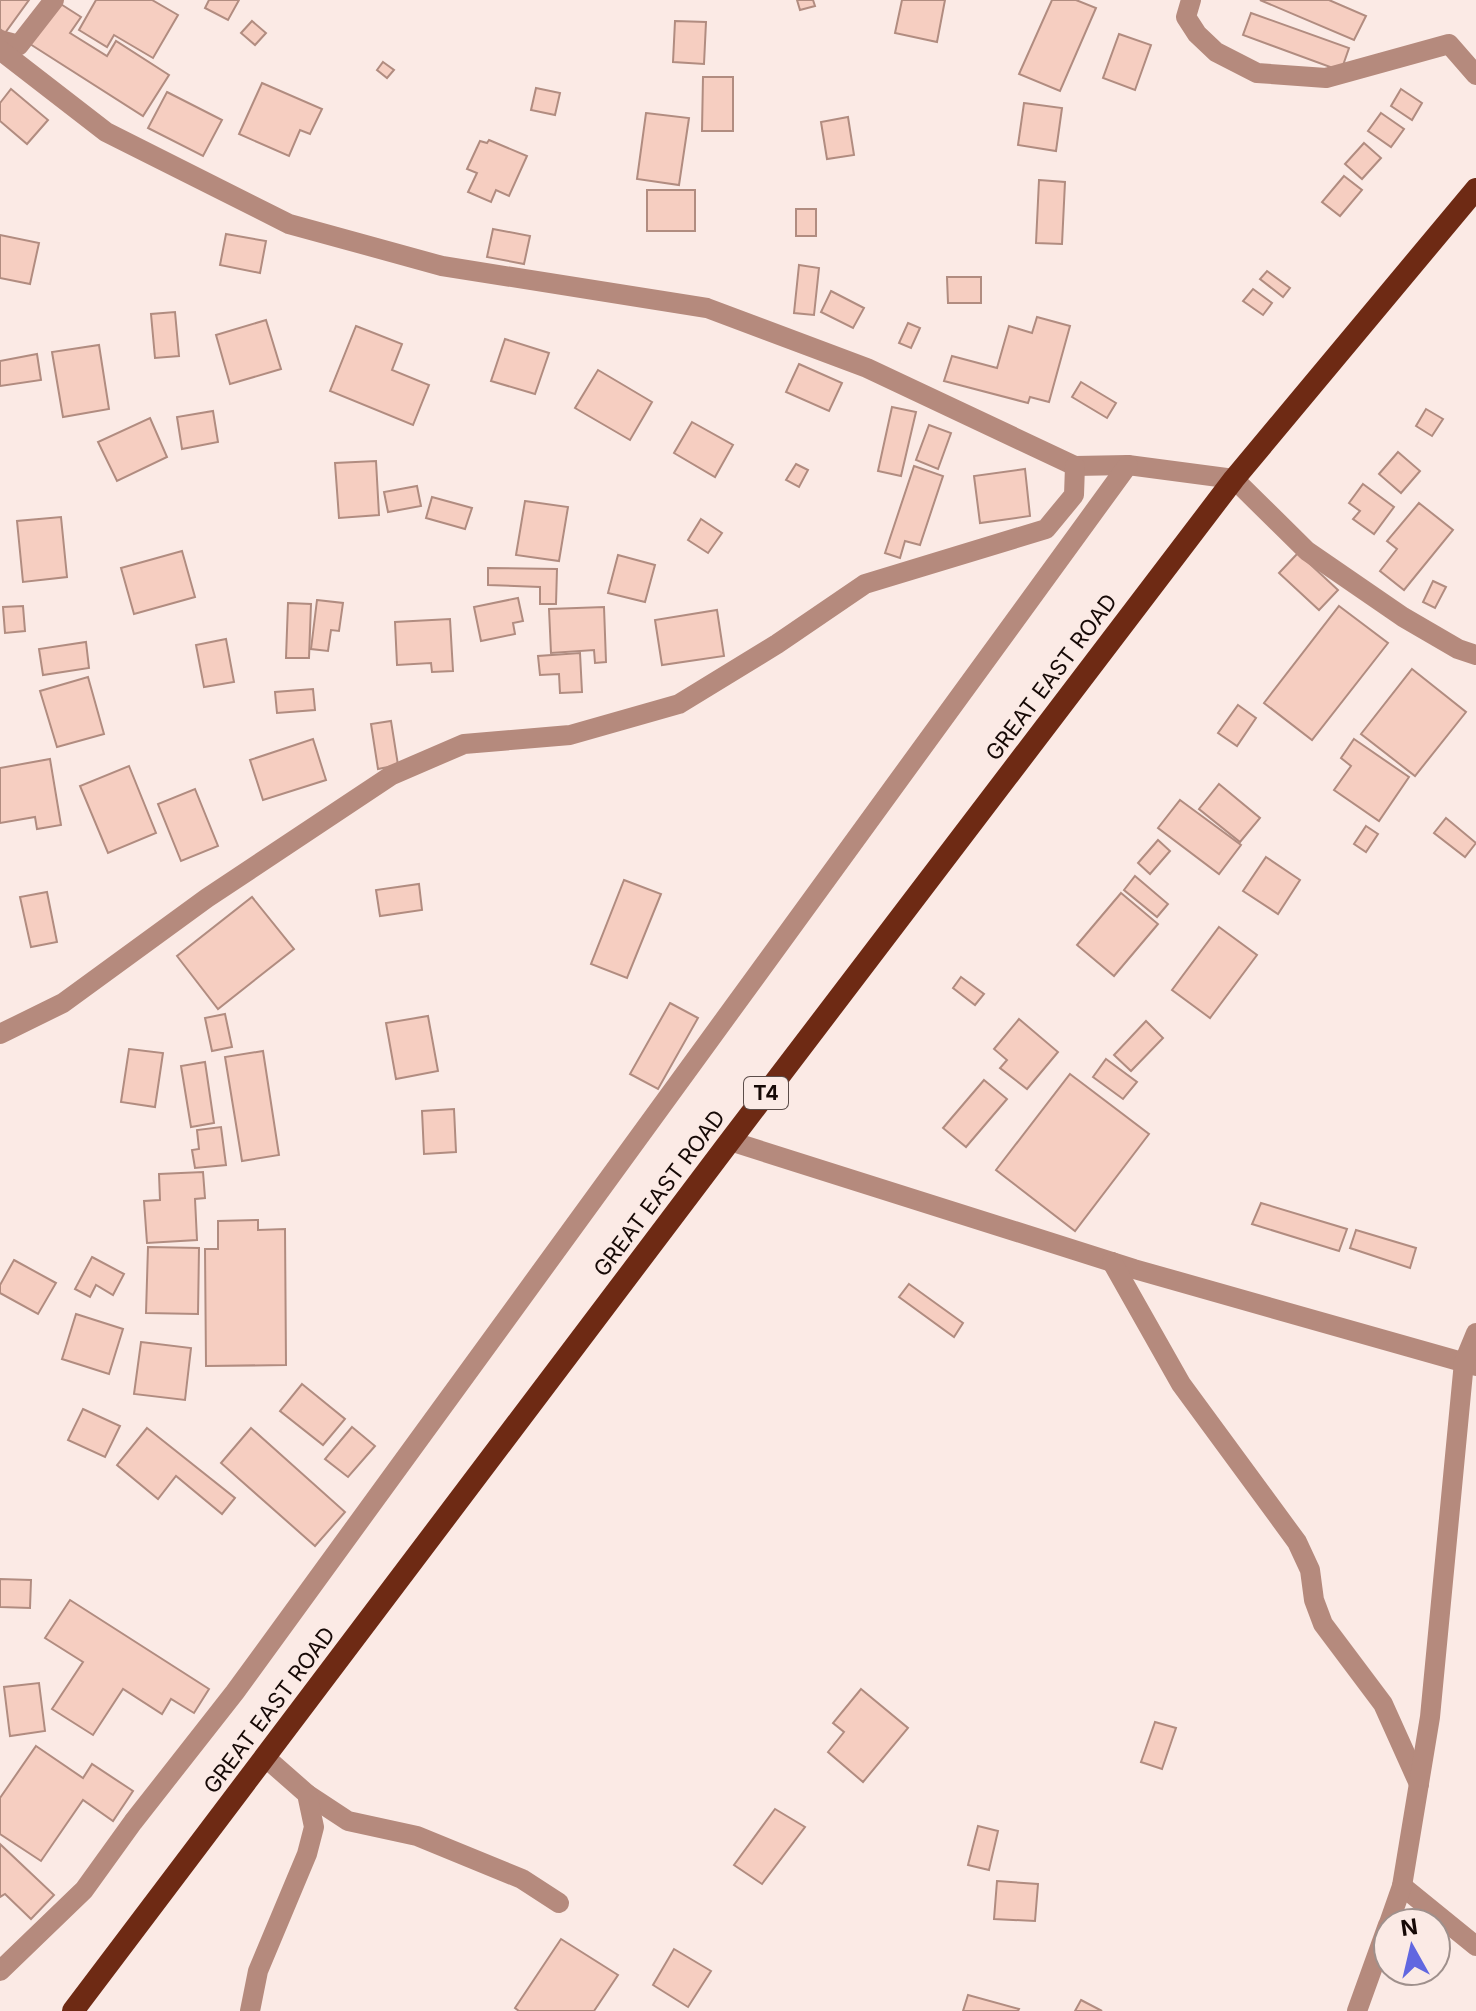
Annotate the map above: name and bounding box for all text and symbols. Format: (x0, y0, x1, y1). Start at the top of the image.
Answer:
street label: GREAT EAST ROAD (980, 589, 1122, 765)
road number: T4 (744, 1077, 788, 1109)
street label: GREAT EAST ROAD (588, 1105, 730, 1281)
street label: GREAT EAST ROAD (198, 1622, 340, 1798)
north arrow (1372, 1907, 1452, 1987)
text: N (1399, 1913, 1419, 1941)

